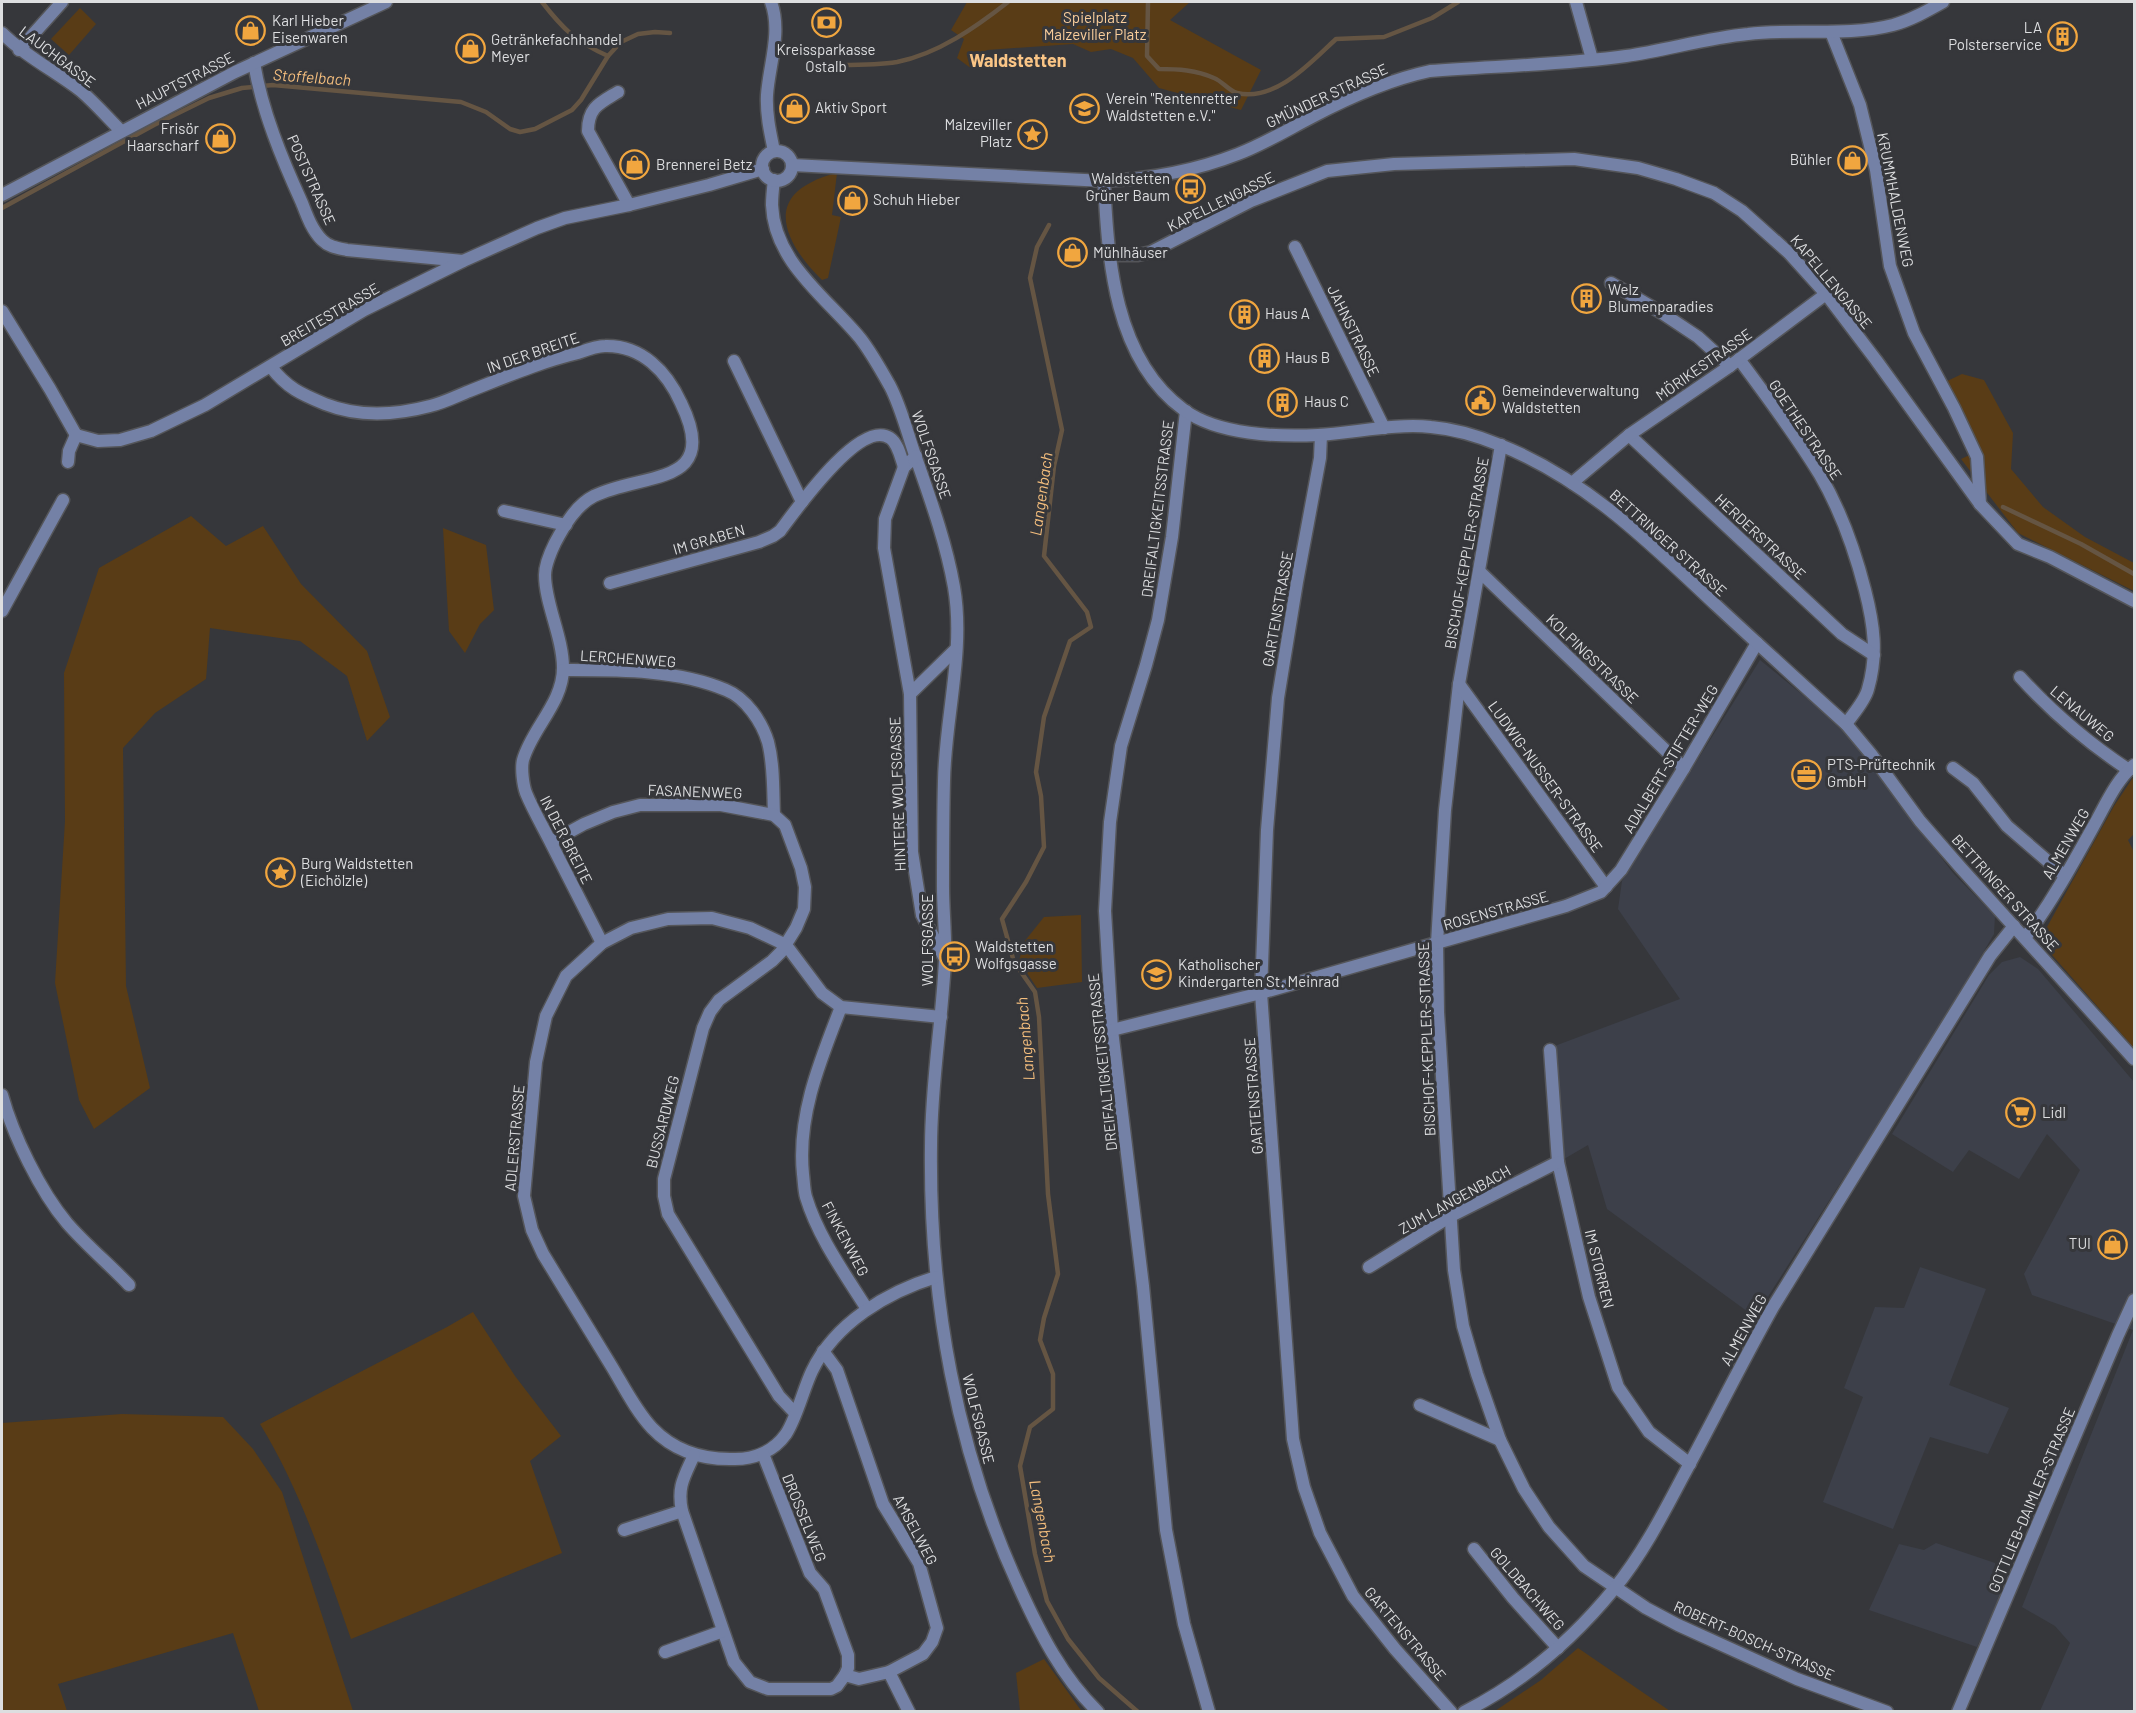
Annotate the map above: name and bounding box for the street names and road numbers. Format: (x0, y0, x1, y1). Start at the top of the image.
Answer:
street label: LAUCHGASSE (16, 22, 99, 91)
street label: HAUPTSTRASSE (132, 48, 237, 113)
street label: GMÜNDER STRASSE (1263, 59, 1390, 131)
street label: KRUMMHALDENWEG (1874, 131, 1918, 269)
street label: POSTSTRASSE (284, 132, 340, 228)
street label: KAPELLENGASSE (1164, 167, 1277, 235)
street label: KAPELLENGASSE (1787, 231, 1876, 332)
street label: BREITESTRASSE (277, 279, 382, 350)
street label: JAHNSTRASSE (1324, 282, 1384, 379)
street label: MÖRIKESTRASSE (1652, 324, 1755, 404)
street label: IN DER BREITE (484, 328, 581, 376)
street label: GOETHESTRASSE (1766, 376, 1846, 483)
street label: WOLFSGASSE (908, 408, 955, 501)
street label: DREIFALTIGKEITSSTRASSE (1137, 419, 1177, 598)
street label: BISCHOF-KEPPLER-STRASSE (1440, 455, 1492, 650)
street label: BETTRINGER STRASSE (1607, 485, 1731, 599)
street label: HERDERSTRASSE (1712, 490, 1810, 583)
street label: IM GRABEN (671, 520, 747, 558)
street label: GARTENSTRASSE (1258, 550, 1296, 668)
street label: KOLPINGSTRASSE (1543, 610, 1642, 707)
street label: LERCHENWEG (579, 646, 677, 670)
street label: ADALBERT-STIFTER-WEG (1619, 681, 1722, 836)
street label: LENAUWEG (2047, 681, 2118, 745)
street label: LUDWIG-NUSSER-STRASSE (1485, 697, 1607, 856)
street label: HINTERE WOLFSGASSE (885, 716, 909, 872)
street label: FASANENWEG (647, 780, 743, 802)
street label: IN DER BREITE (537, 792, 597, 887)
street label: ALMENWEG (2038, 805, 2093, 882)
street label: BETTRINGER STRASSE (1949, 830, 2063, 954)
street label: ROSENSTRASSE (1441, 886, 1550, 934)
street label: WOLFSGASSE (918, 894, 936, 986)
street label: BISCHOF-KEPPLER-STRASSE (1414, 941, 1438, 1137)
street label: DREIFALTIGKEITSSTRASSE (1084, 972, 1120, 1152)
street label: GARTENSTRASSE (1240, 1037, 1266, 1155)
street label: BUSSARDWEG (642, 1073, 682, 1170)
street label: ADLERSTRASSE (500, 1084, 528, 1192)
street label: ZUM LANGENBACH (1395, 1161, 1514, 1237)
street label: FINKENWEG (819, 1198, 873, 1279)
street label: IM STORREN (1581, 1227, 1618, 1310)
street label: ALMENWEG (1716, 1291, 1770, 1368)
street label: WOLFSGASSE (959, 1372, 999, 1466)
street label: GOTTLIEB-DAIMLER-STRASSE (1984, 1404, 2078, 1595)
street label: DROSSELWEG (779, 1471, 831, 1564)
street label: AMSELWEG (890, 1491, 942, 1568)
street label: GOLDBACHWEG (1487, 1543, 1569, 1634)
street label: GARTENSTRASSE (1361, 1583, 1450, 1684)
street label: ROBERT-BOSCH-STRASSE (1671, 1597, 1837, 1684)

